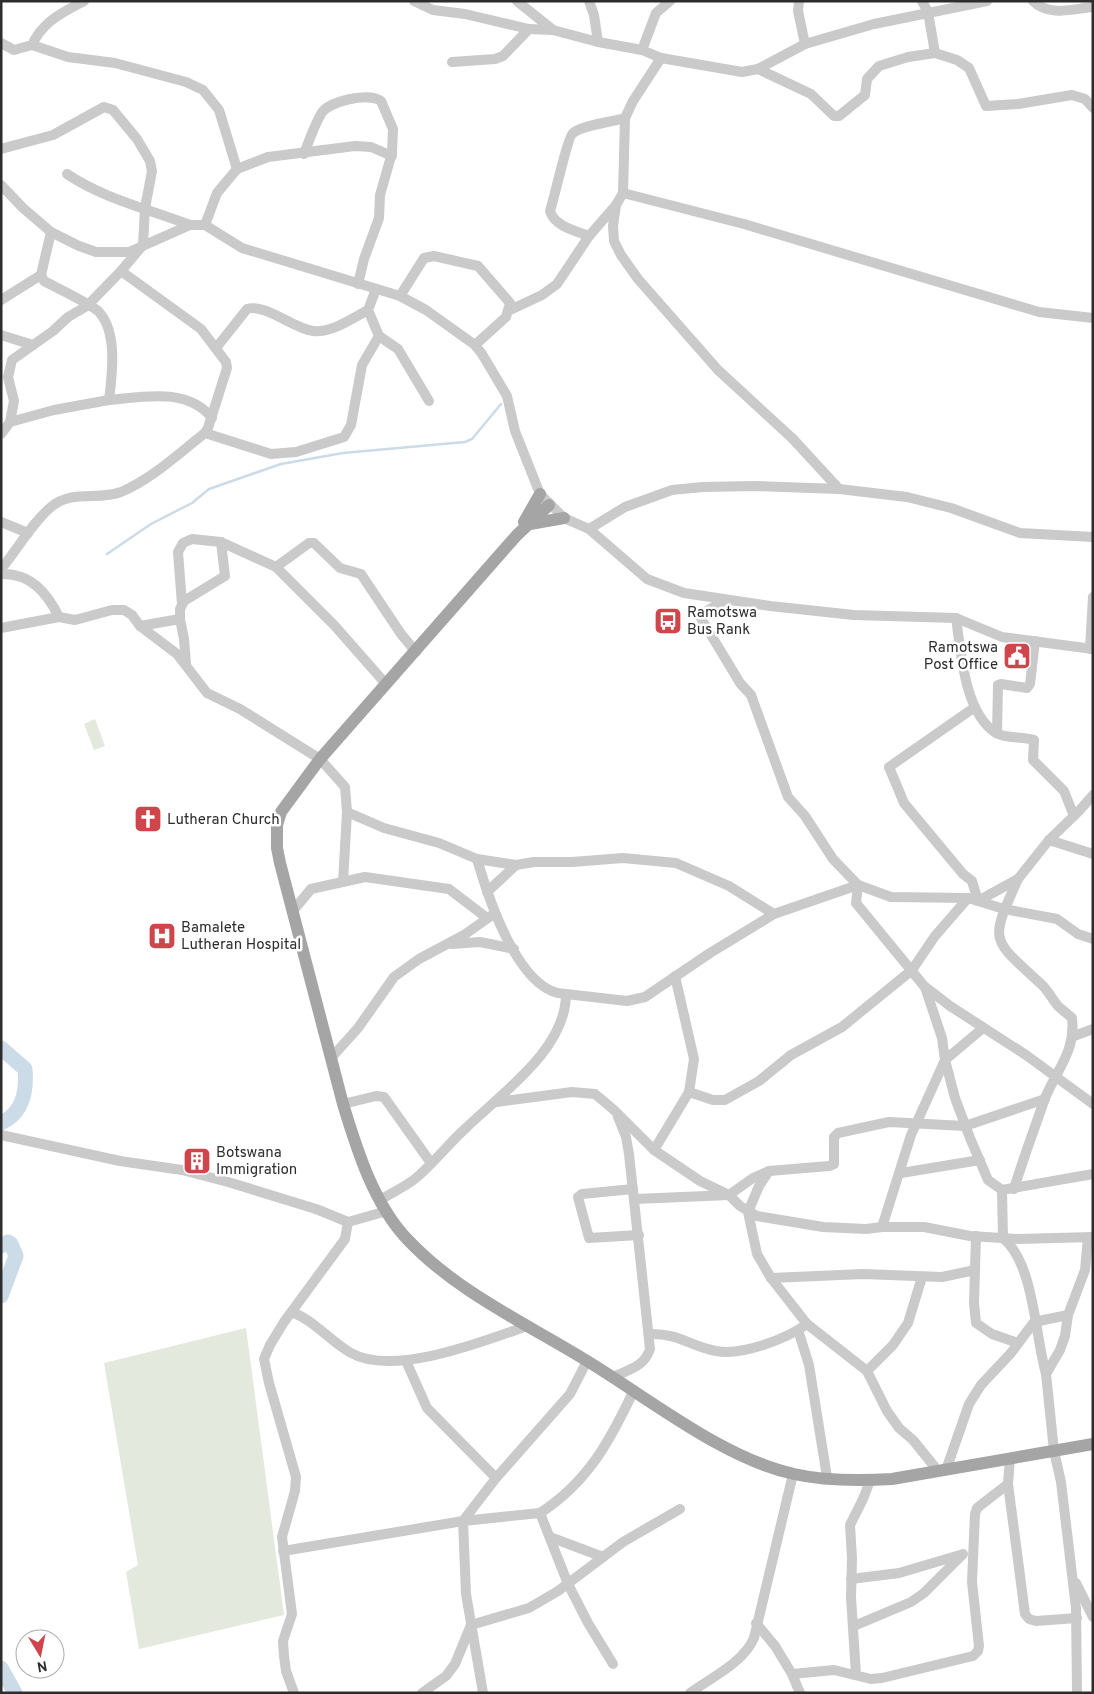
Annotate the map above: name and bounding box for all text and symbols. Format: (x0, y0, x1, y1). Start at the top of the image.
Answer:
place label: Ramotswa Bus Rank (687, 604, 757, 640)
bus stop icon: Ramotswa Bus Rank (653, 606, 683, 636)
place label: Ramotswa Post Office (924, 639, 998, 675)
public building icon: Ramotswa Post Office (1002, 641, 1032, 671)
church icon: Lutheran Church (133, 804, 163, 834)
place label: Lutheran Church (167, 811, 280, 830)
place label: Bamalete Lutheran Hospital (181, 919, 301, 955)
hospital icon: Bamalete Lutheran Hospital (147, 921, 177, 951)
place label: Botswana Immigration (216, 1144, 297, 1180)
building icon: Botswana Immigration (182, 1146, 212, 1176)
north arrow (15, 1629, 65, 1679)
text: N (36, 1656, 48, 1675)

